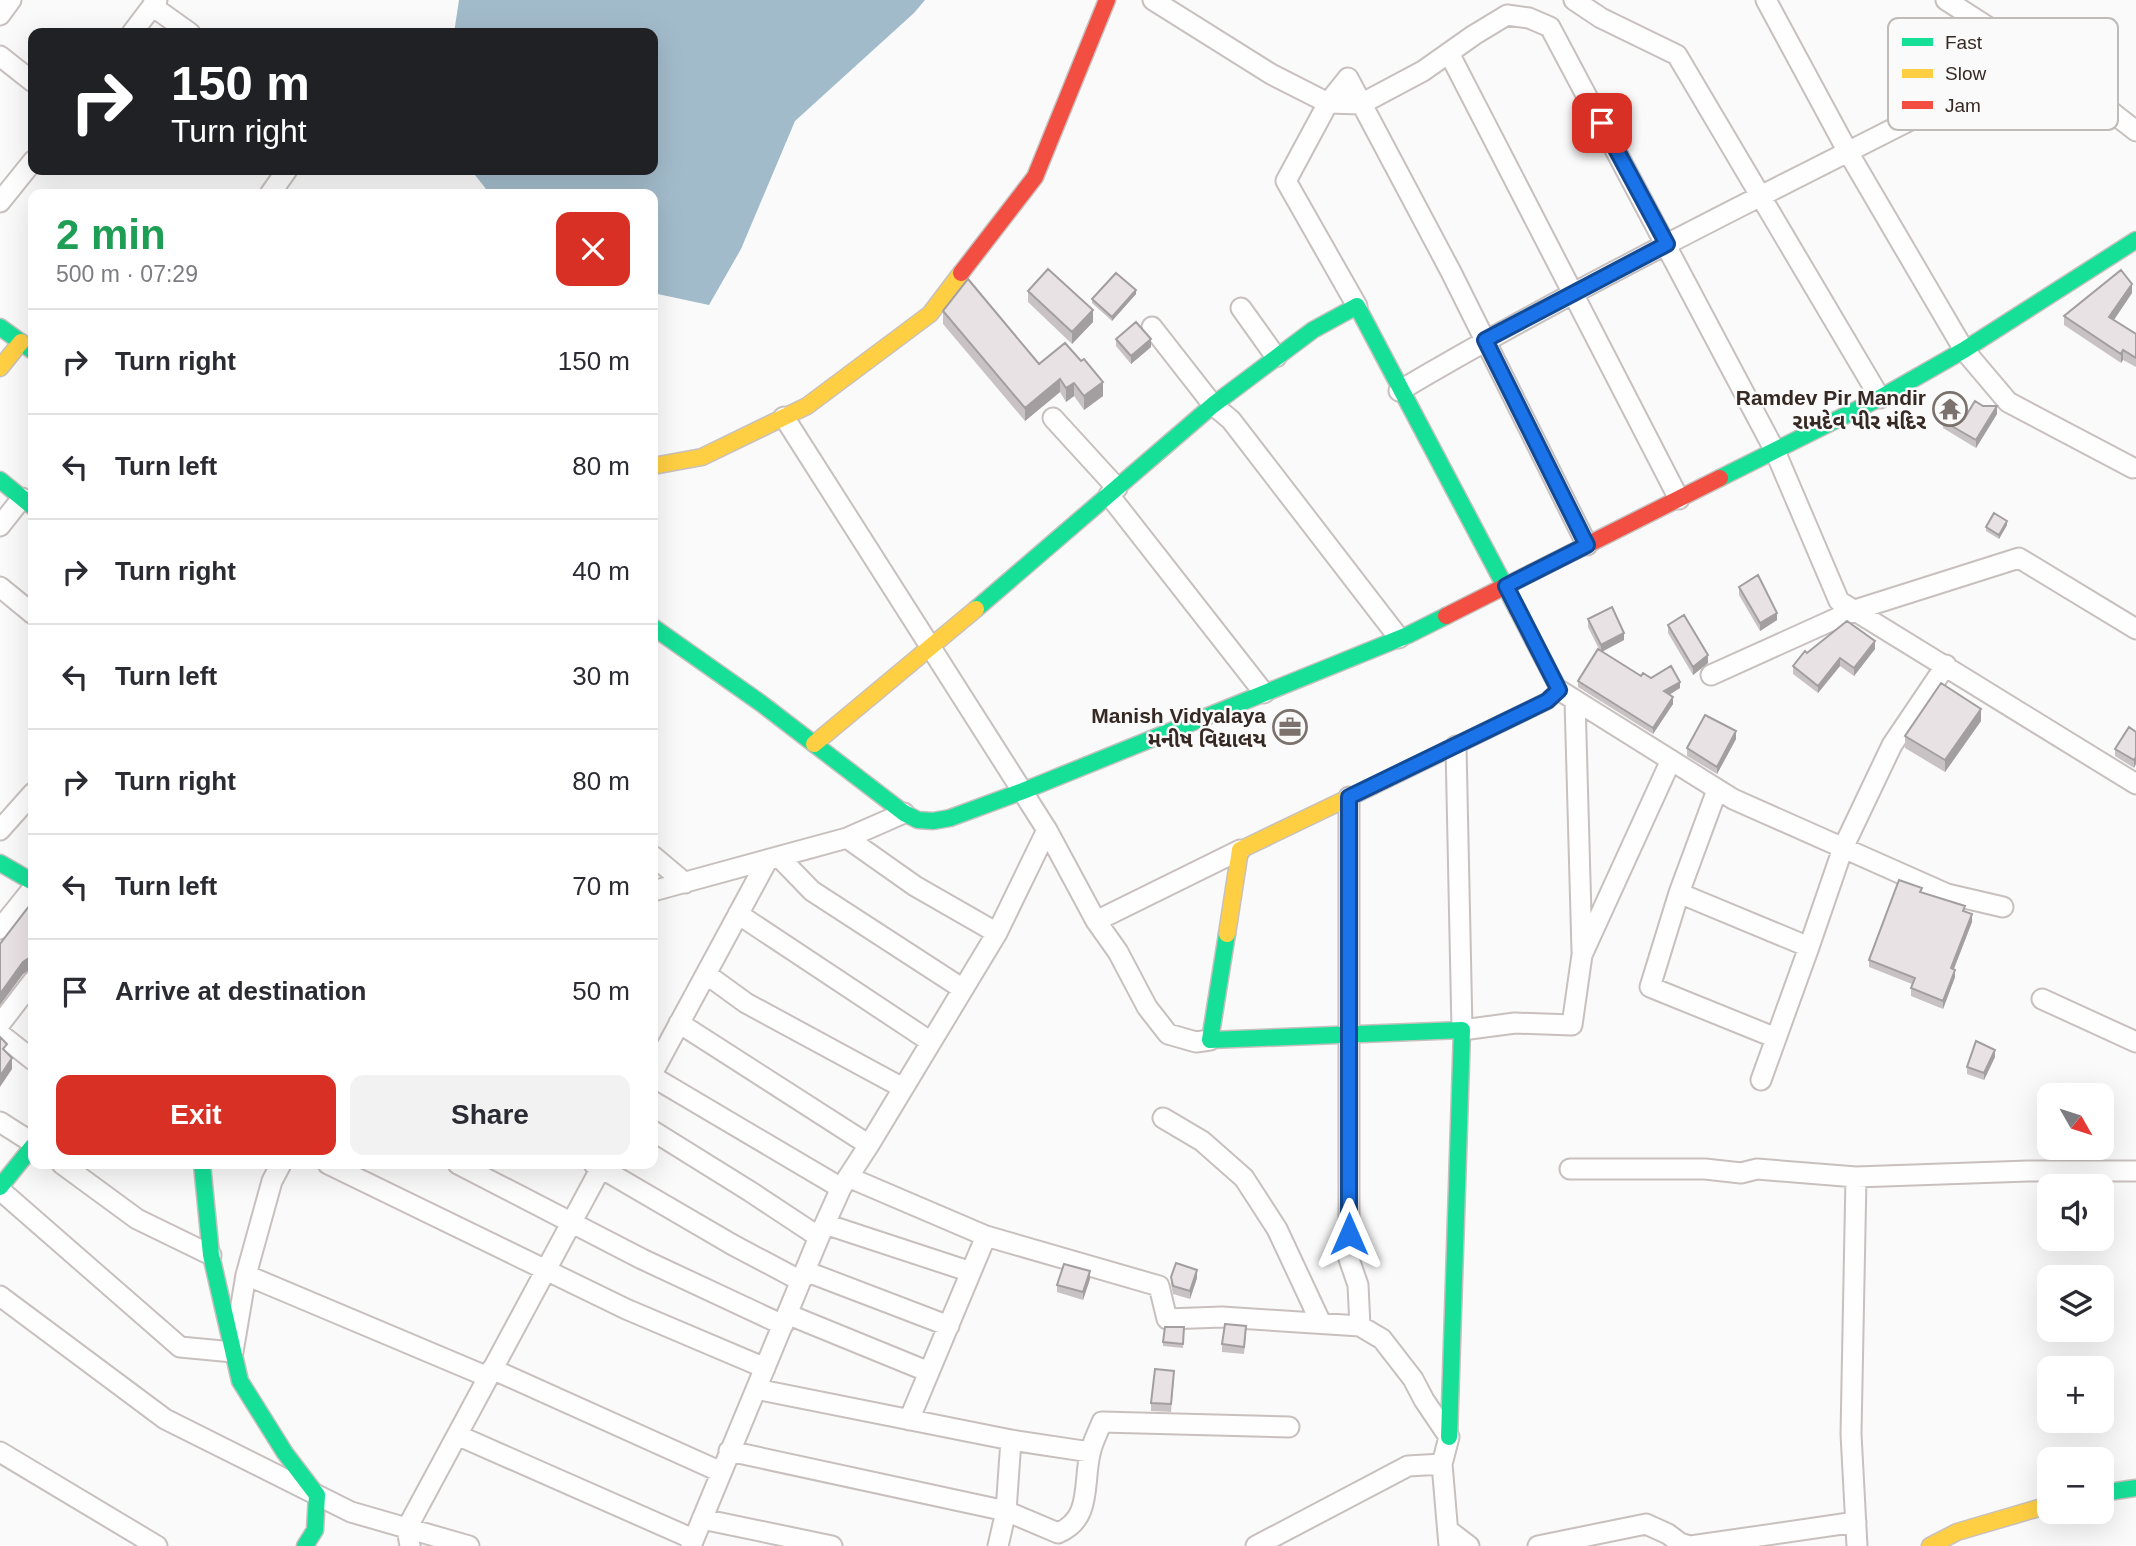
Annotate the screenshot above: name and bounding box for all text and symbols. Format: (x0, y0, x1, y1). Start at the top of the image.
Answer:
legend (1888, 18, 2118, 130)
text: Fast (1945, 32, 1983, 53)
icon: right (56, 56, 147, 147)
text: 150 m (171, 56, 310, 110)
text: Slow (1945, 63, 1986, 84)
pin (1572, 93, 1632, 153)
text: Jam (1945, 95, 1981, 116)
icon: arrive (1583, 104, 1621, 142)
text: Turn right (171, 113, 307, 149)
text: 2 min (56, 211, 166, 258)
button: close (556, 212, 630, 286)
text: 500 m · 07:29 (56, 261, 198, 287)
icon: right (56, 343, 94, 381)
text: Turn right (115, 346, 236, 376)
text: 150 m (558, 346, 630, 376)
place label: Ramdev Pir Mandir રામદેવ પીર મંદિર (1736, 386, 1926, 433)
temple icon: Ramdev Pir Mandir રામદેવ પીર મંદિર (1931, 390, 1969, 428)
icon: left (56, 448, 94, 486)
text: Turn left (115, 451, 217, 481)
text: 80 m (572, 451, 630, 481)
icon: right (56, 553, 94, 591)
text: Turn right (115, 556, 236, 586)
text: 40 m (572, 556, 630, 586)
icon: left (56, 658, 94, 696)
text: Turn left (115, 661, 217, 691)
text: 30 m (572, 661, 630, 691)
place label: Manish Vidyalaya મનીષ વિદ્યાલય (1091, 704, 1266, 751)
office icon: Manish Vidyalaya મનીષ વિદ્યાલય (1271, 708, 1309, 746)
icon: right (56, 763, 94, 801)
text: Turn right (115, 766, 236, 796)
text: 80 m (572, 766, 630, 796)
icon: left (56, 868, 94, 906)
text: Turn left (115, 871, 217, 901)
text: 70 m (572, 871, 630, 901)
icon: arrive (56, 973, 94, 1011)
text: Arrive at destination (115, 976, 366, 1006)
text: 50 m (572, 976, 630, 1006)
button: Exit (56, 1075, 336, 1155)
button: Share (350, 1075, 630, 1155)
north arrow (2037, 1083, 2114, 1160)
map controls (2037, 1083, 2114, 1524)
button: sound (2037, 1174, 2114, 1251)
position arrow (1312, 1197, 1386, 1271)
button: layers (2037, 1265, 2114, 1342)
button: + (2037, 1356, 2114, 1433)
button: − (2037, 1447, 2114, 1524)

